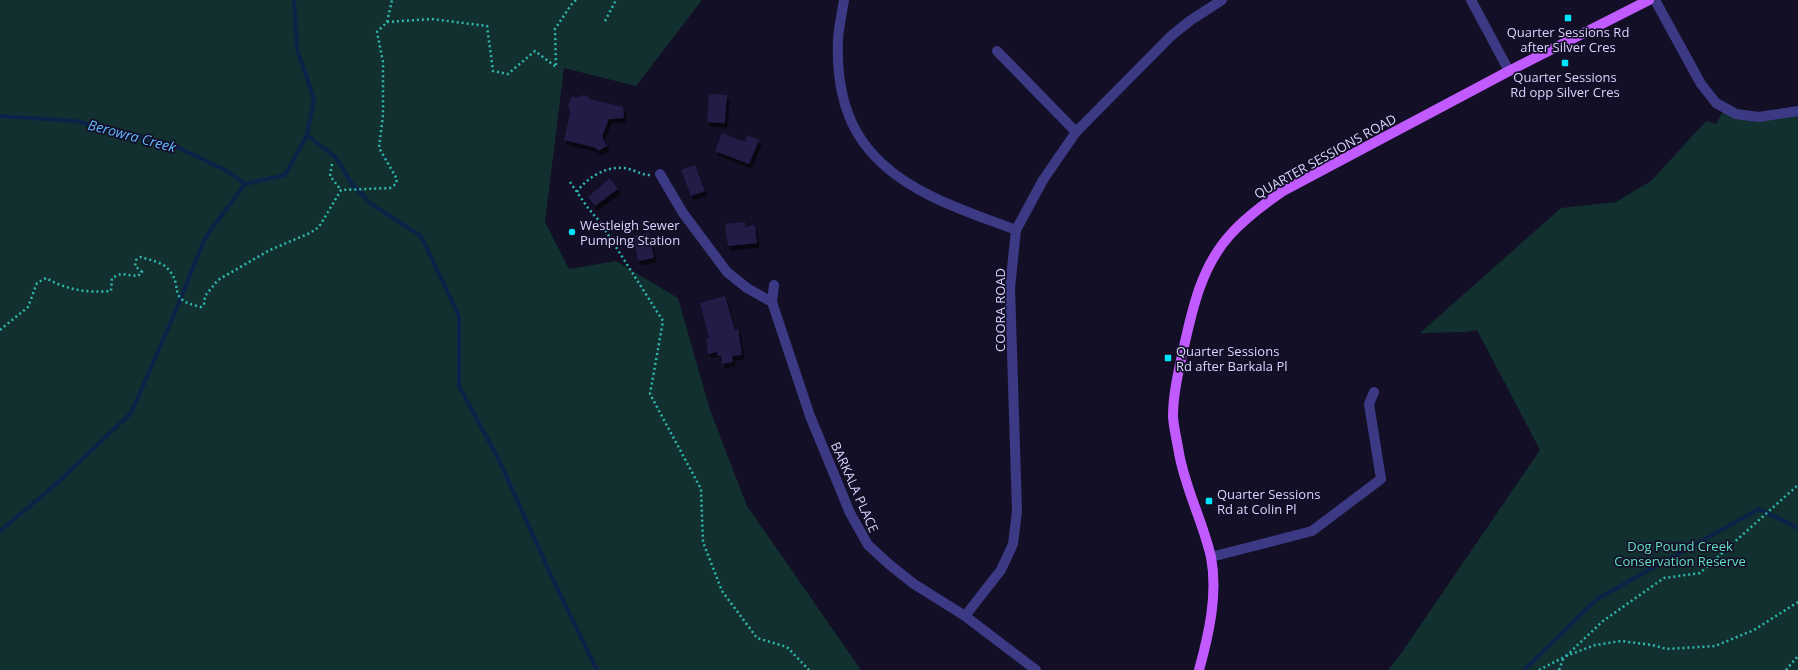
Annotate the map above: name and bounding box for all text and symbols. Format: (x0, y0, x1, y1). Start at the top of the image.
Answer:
marker: Quarter Sessions Rd after Silver Cres (1563, 13, 1573, 23)
place label: Quarter Sessions Rd after Silver Cres (1507, 23, 1629, 56)
marker: Quarter Sessions Rd opp Silver Cres (1560, 58, 1570, 68)
place label: Quarter Sessions Rd opp Silver Cres (1510, 68, 1620, 101)
street label: QUARTER SESSIONS ROAD (1251, 109, 1399, 203)
water label: Berowra Creek (86, 115, 179, 157)
place label: Westleigh Sewer Pumping Station (580, 216, 680, 249)
marker: Westleigh Sewer Pumping Station (567, 227, 577, 237)
street label: COORA ROAD (991, 268, 1009, 352)
place label: Quarter Sessions Rd after Barkala Pl (1176, 342, 1288, 375)
marker: Quarter Sessions Rd after Barkala Pl (1163, 353, 1173, 363)
street label: BARKALA PLACE (827, 439, 883, 535)
place label: Quarter Sessions Rd at Colin Pl (1217, 485, 1320, 518)
marker: Quarter Sessions Rd at Colin Pl (1204, 496, 1214, 506)
park label: Dog Pound Creek Conservation Reserve (1614, 537, 1746, 570)

